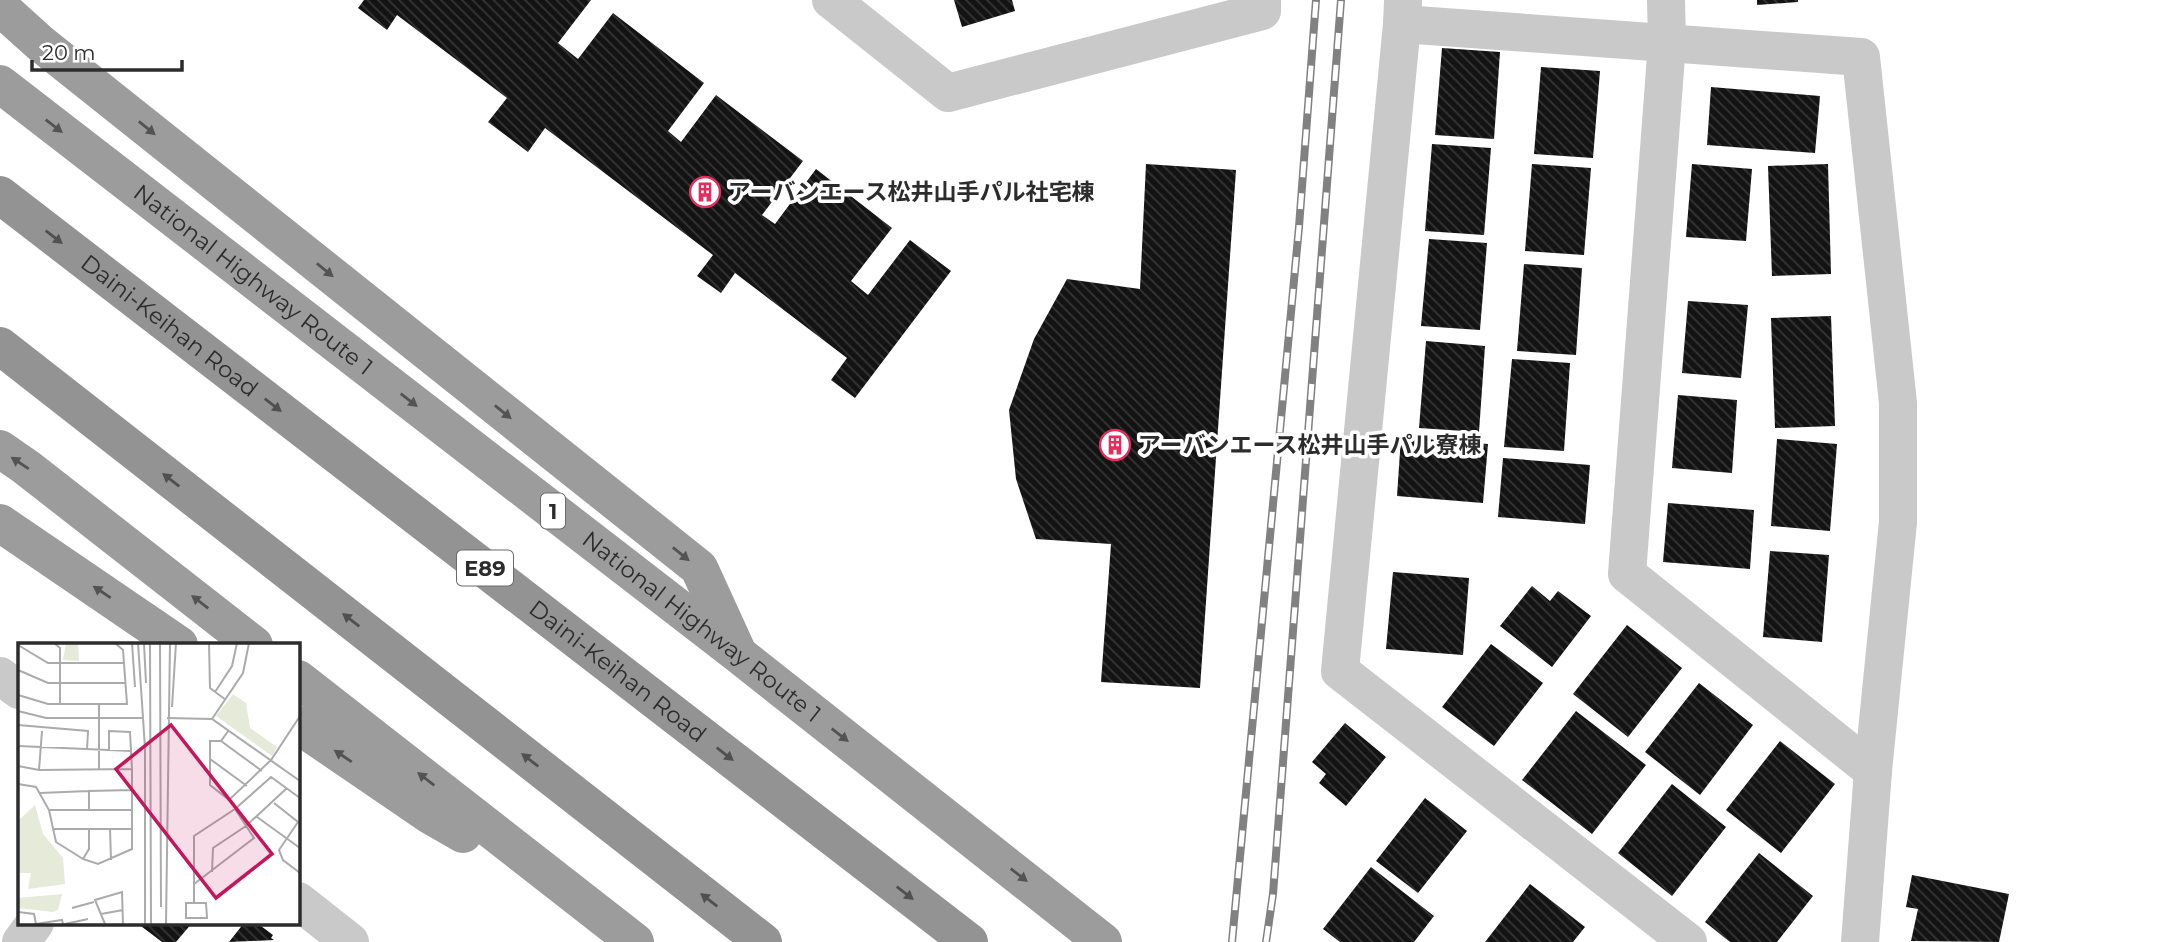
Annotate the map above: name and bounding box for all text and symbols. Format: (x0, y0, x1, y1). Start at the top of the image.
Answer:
scale bar (32, 28, 182, 72)
text: 20 m (42, 40, 96, 65)
one-way arrow (45, 118, 63, 132)
one-way arrow (138, 121, 156, 136)
building icon: アーバンエース松井山手パル社宅棟 (688, 175, 722, 209)
street label: National Highway Route 1 (128, 178, 378, 381)
place label: アーバンエース松井山手パル社宅棟 (728, 178, 1094, 206)
one-way arrow (45, 229, 63, 243)
street label: Daini-Keihan Road (75, 249, 264, 403)
one-way arrow (316, 263, 334, 278)
one-way arrow (399, 392, 417, 407)
one-way arrow (264, 398, 282, 412)
one-way arrow (494, 404, 512, 419)
building icon: アーバンエース松井山手パル寮棟 (1098, 428, 1132, 462)
place label: アーバンエース松井山手パル寮棟 (1138, 431, 1481, 459)
one-way arrow (11, 456, 29, 470)
one-way arrow (163, 473, 181, 488)
road number: 1 (541, 494, 565, 528)
street label: National Highway Route 1 (577, 525, 827, 728)
one-way arrow (672, 546, 690, 561)
road number: E89 (457, 550, 513, 586)
one-way arrow (92, 586, 112, 599)
street label: Daini-Keihan Road (524, 594, 712, 748)
one-way arrow (191, 596, 209, 610)
one-way arrow (342, 613, 360, 628)
inset map (18, 643, 299, 925)
one-way arrow (831, 727, 849, 741)
one-way arrow (716, 746, 734, 760)
one-way arrow (334, 749, 352, 763)
one-way arrow (521, 754, 539, 768)
one-way arrow (418, 772, 436, 787)
one-way arrow (1009, 868, 1027, 883)
one-way arrow (896, 885, 914, 899)
one-way arrow (701, 893, 718, 908)

